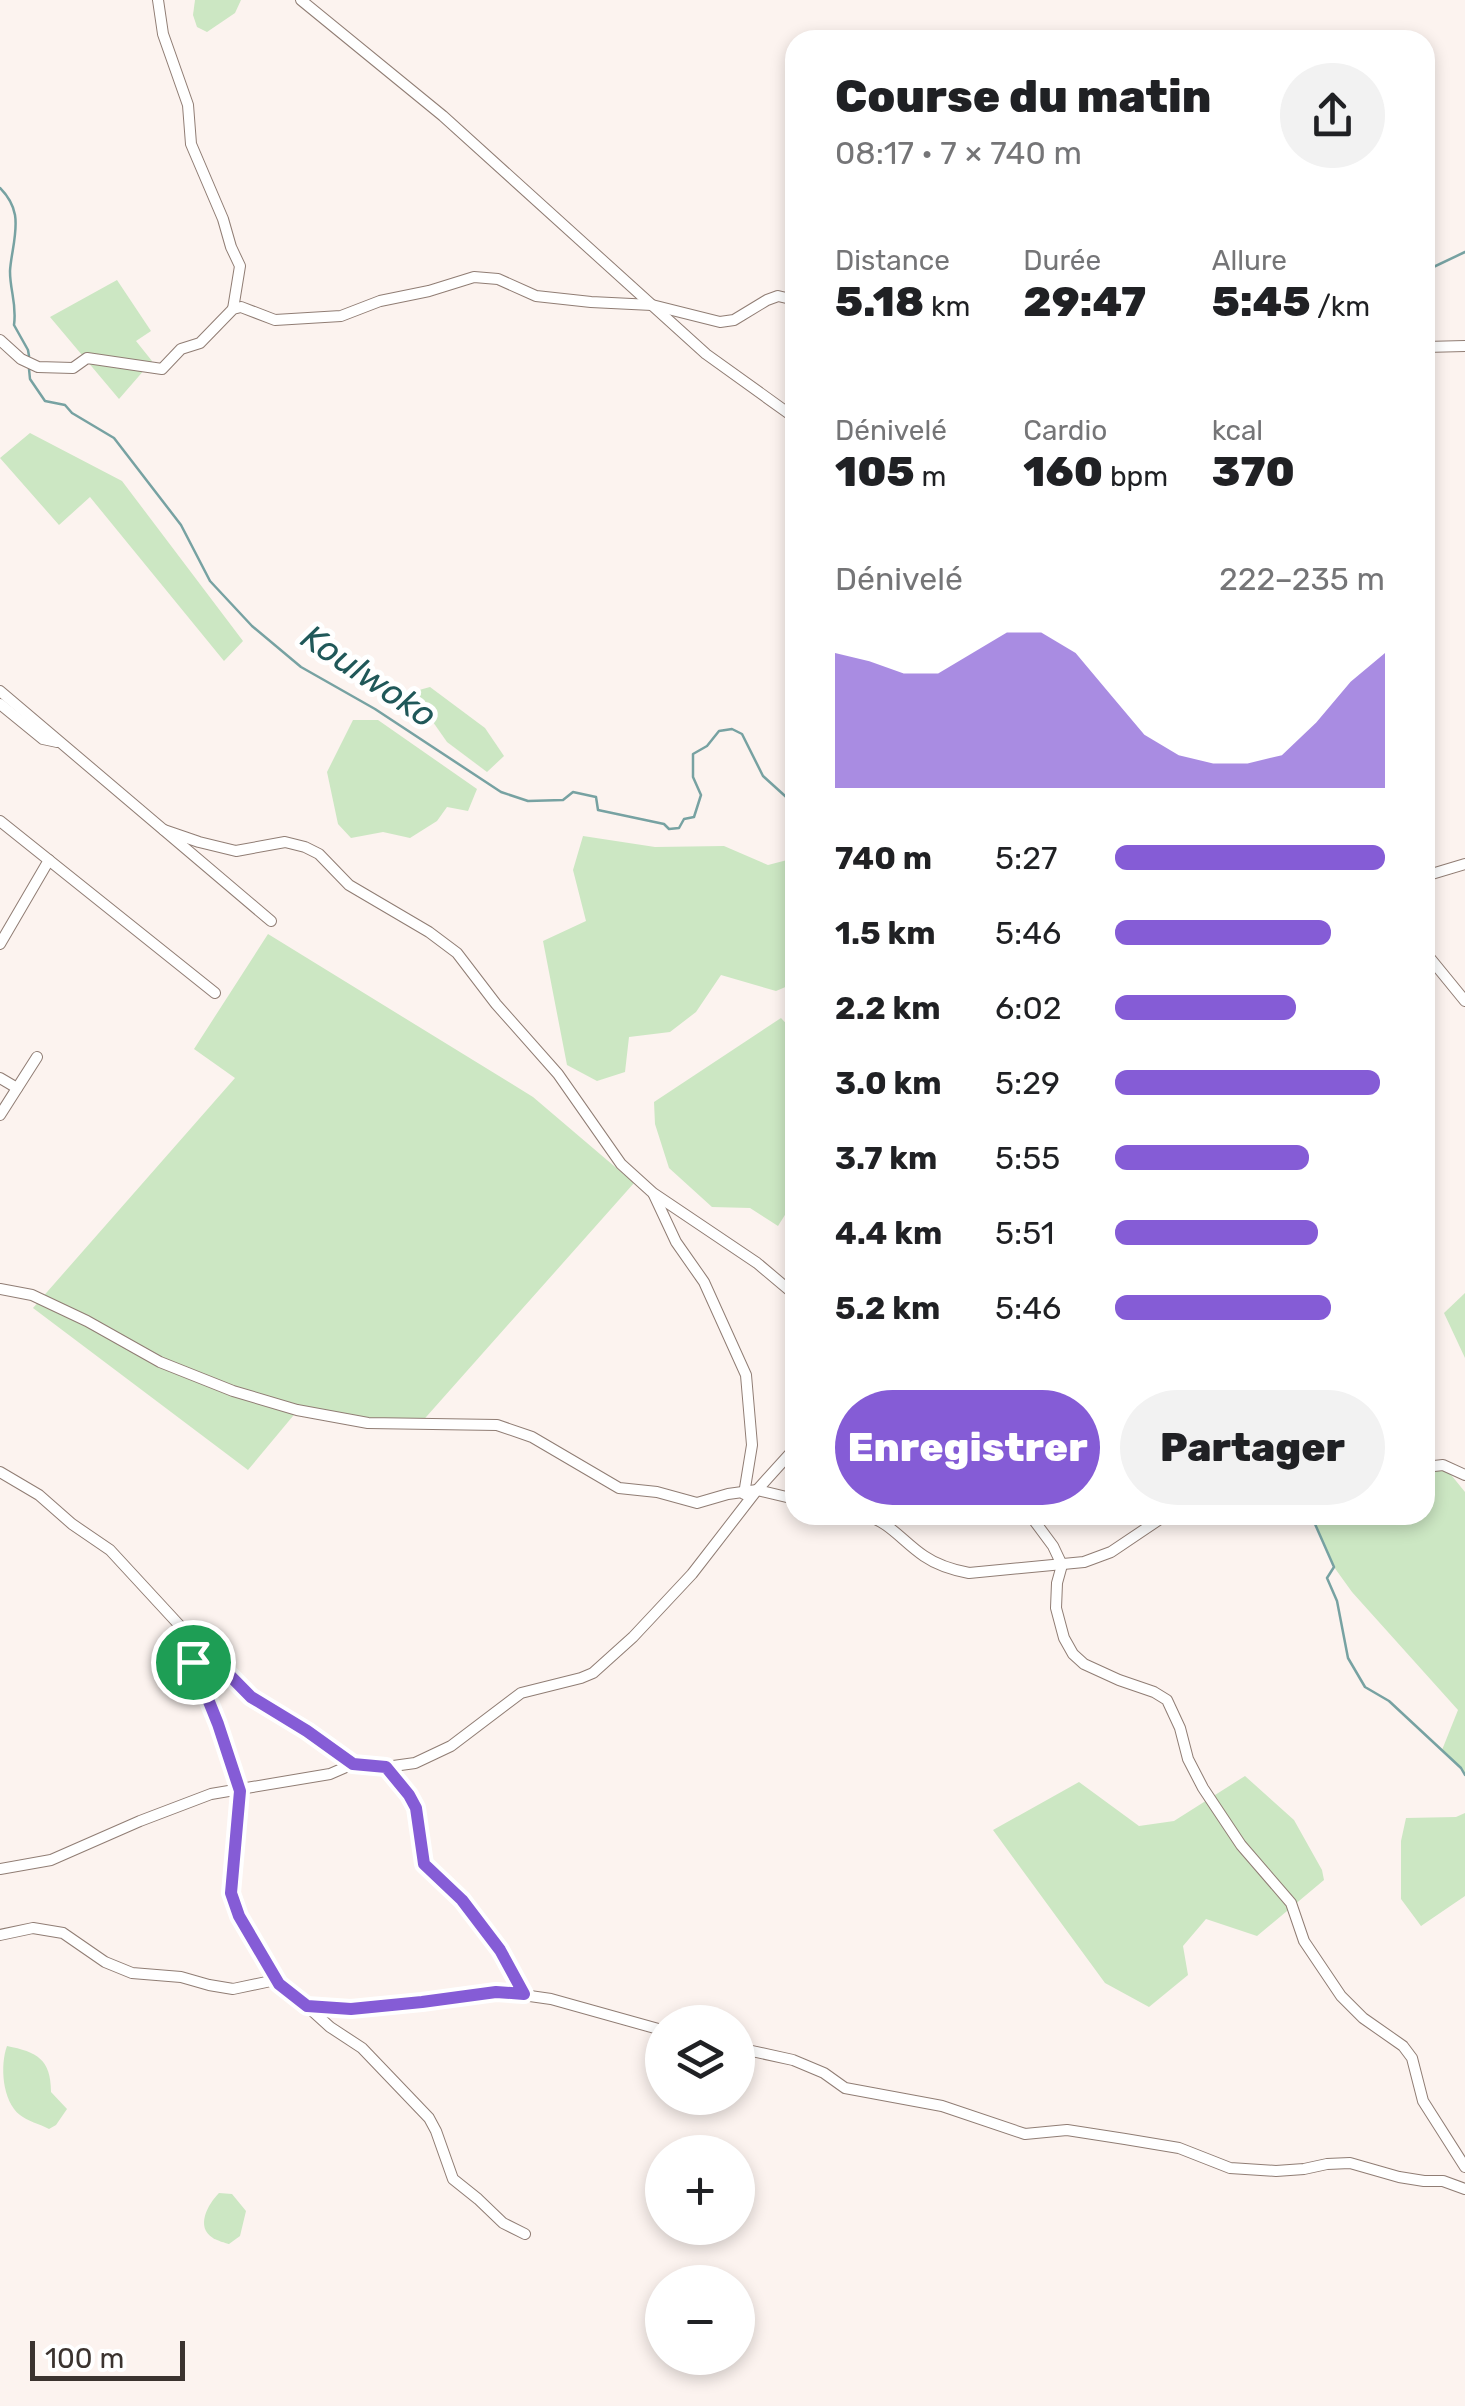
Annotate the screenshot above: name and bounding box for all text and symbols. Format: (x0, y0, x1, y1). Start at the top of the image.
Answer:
button: share (1280, 63, 1385, 168)
text: Course du matin (835, 70, 1211, 123)
text: 08:17 · 7 × 740 m (835, 134, 1082, 172)
text: Distance (835, 244, 950, 277)
text: Durée (1023, 244, 1101, 277)
text: Allure (1212, 244, 1287, 277)
text: 5.18 (835, 277, 924, 327)
text: 29:47 (1023, 277, 1146, 327)
text: 5:45 (1212, 277, 1310, 327)
text: km (924, 290, 970, 323)
text: /km (1310, 290, 1370, 323)
text: Dénivelé (835, 414, 947, 447)
text: Cardio (1023, 414, 1107, 447)
text: kcal (1212, 414, 1263, 447)
text: 105 (835, 447, 915, 497)
text: 160 (1023, 447, 1103, 497)
text: 370 (1212, 447, 1295, 497)
text: m (915, 460, 946, 493)
text: bpm (1103, 460, 1168, 493)
text: Dénivelé (835, 560, 963, 598)
text: 222–235 m (1219, 560, 1385, 598)
water label: Koulwoko (293, 616, 445, 736)
text: 740 m (835, 839, 932, 877)
text: 5:27 (995, 839, 1057, 877)
text: 1.5 km (835, 914, 936, 952)
text: 5:46 (995, 914, 1061, 952)
text: 2.2 km (835, 989, 941, 1027)
text: 6:02 (995, 989, 1062, 1027)
text: 3.0 km (835, 1064, 942, 1102)
text: 5:29 (995, 1064, 1060, 1102)
text: 3.7 km (835, 1139, 937, 1177)
text: 5:55 (995, 1139, 1060, 1177)
text: 4.4 km (835, 1214, 942, 1252)
text: 5:51 (995, 1214, 1054, 1252)
text: 5.2 km (835, 1289, 940, 1327)
text: 5:46 (995, 1289, 1061, 1327)
button: Enregistrer (835, 1390, 1100, 1505)
button: Partager (1120, 1390, 1385, 1505)
pin (151, 1620, 236, 1705)
icon: arrive (166, 1635, 221, 1690)
map controls (645, 2005, 755, 2375)
button: layers (645, 2005, 755, 2115)
button: + (645, 2135, 755, 2245)
button: − (645, 2265, 755, 2375)
scale bar (30, 2336, 185, 2380)
text: 100 m (45, 2342, 124, 2375)

